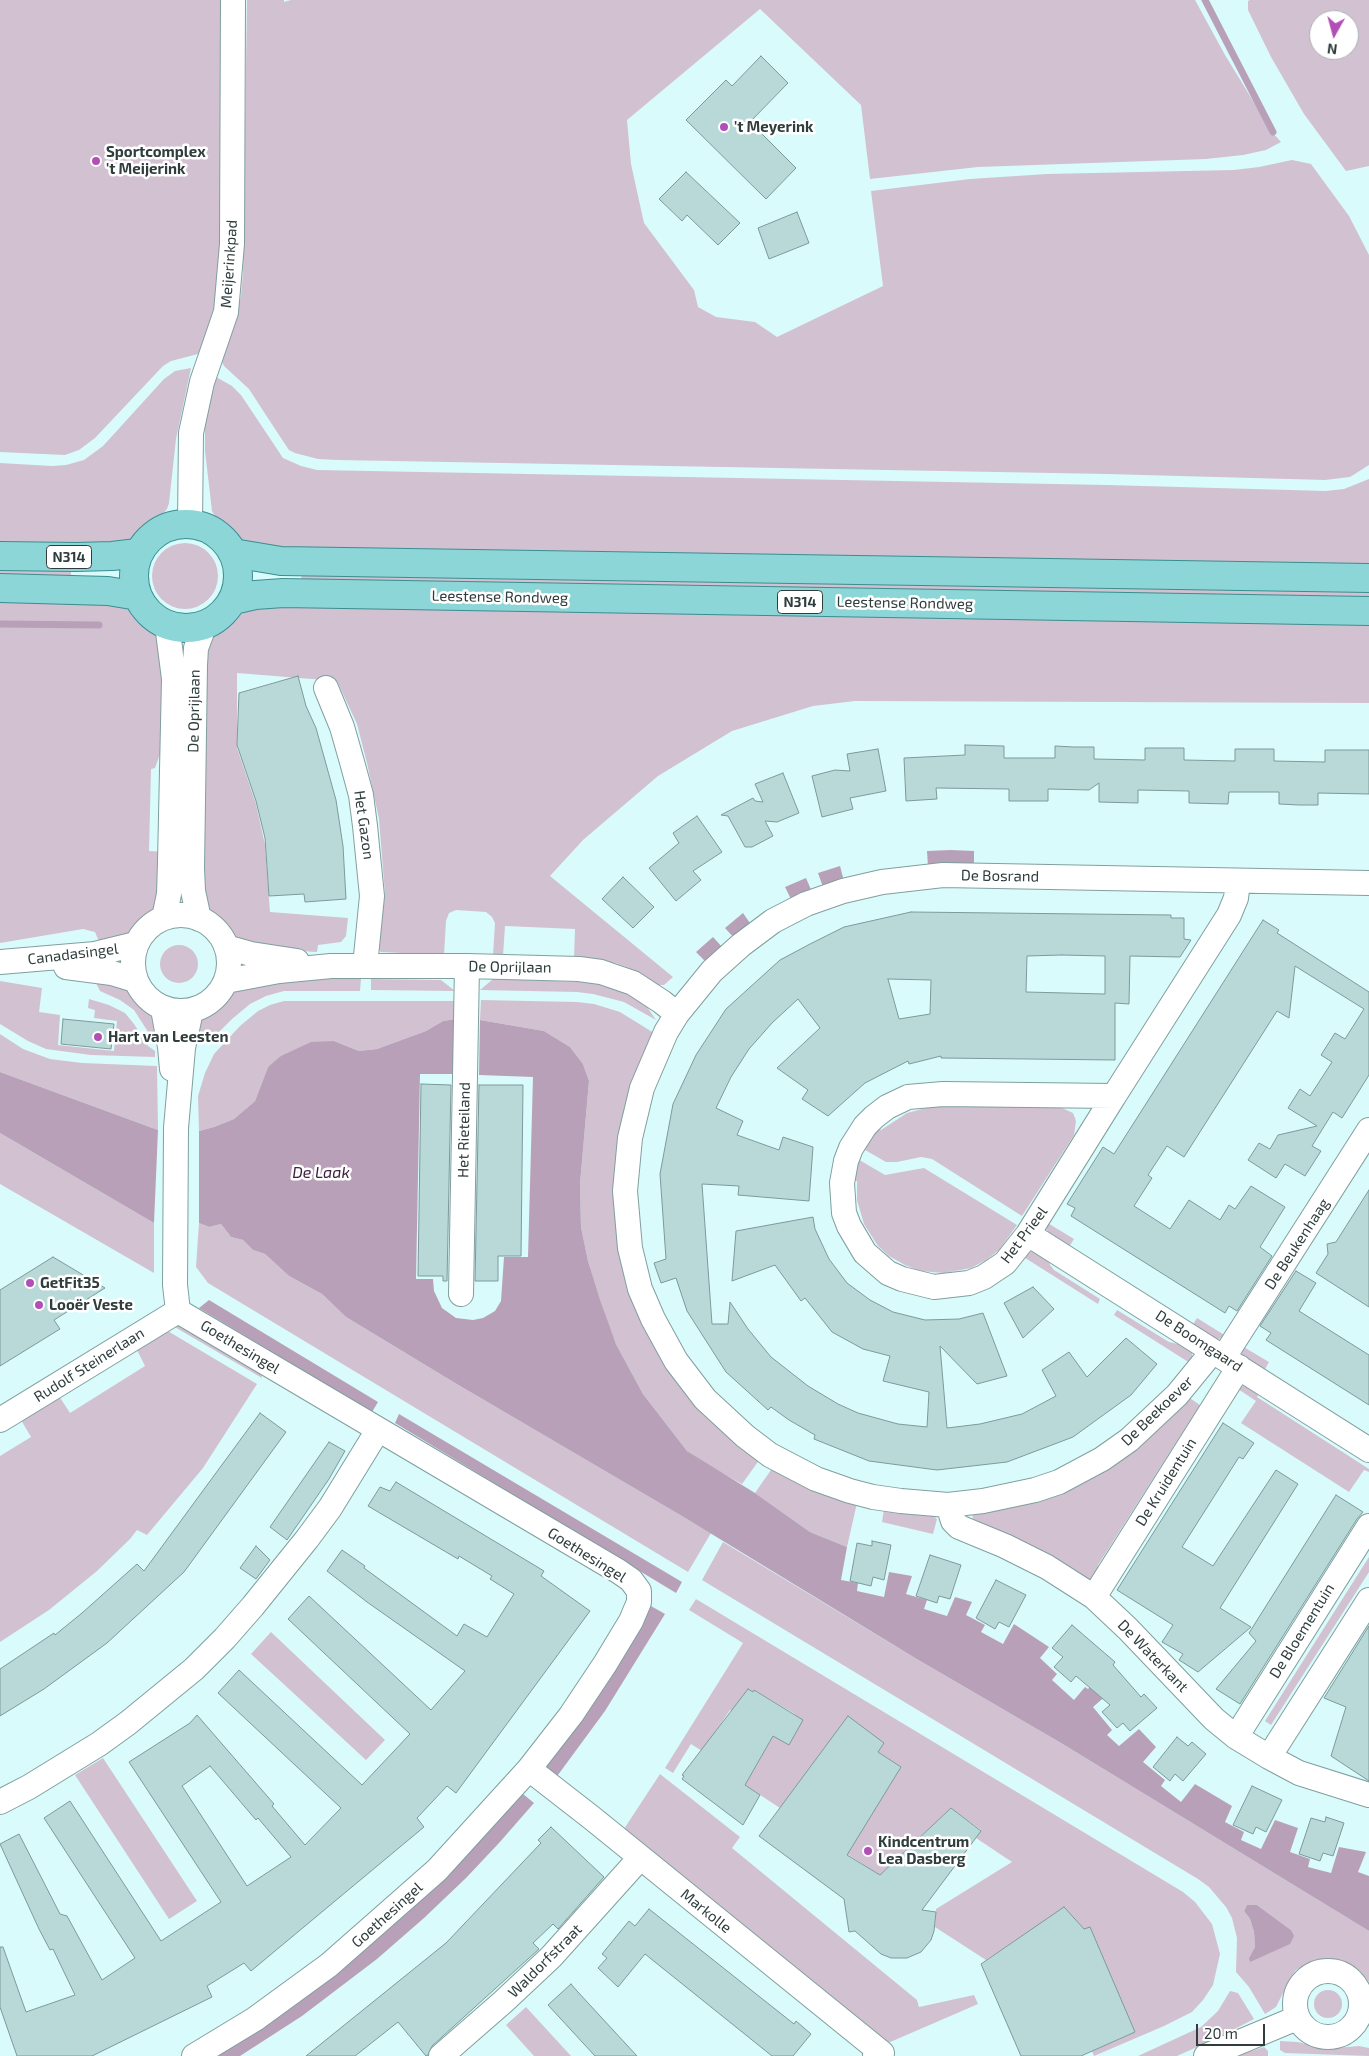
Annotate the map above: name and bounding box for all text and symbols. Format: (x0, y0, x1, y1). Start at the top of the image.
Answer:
north arrow (1309, 10, 1359, 60)
text: N (1326, 40, 1338, 58)
place label: 't Meyerink (734, 118, 813, 136)
marker: 't Meyerink (718, 121, 730, 133)
place label: Sportcomplex 't Meijerink (106, 143, 206, 178)
marker: Sportcomplex 't Meijerink (90, 155, 102, 167)
street label: Meijerinkpad (217, 219, 241, 309)
road number: N314 (46, 546, 92, 568)
street label: Leestense Rondweg (432, 587, 568, 607)
road number: N314 (778, 590, 822, 614)
street label: Leestense Rondweg (837, 593, 973, 613)
street label: De Oprijlaan (184, 669, 204, 753)
street label: Het Gazon (350, 789, 378, 861)
street label: De Bosrand (961, 866, 1039, 886)
street label: Canadasingel (27, 939, 119, 969)
street label: De Oprijlaan (468, 957, 552, 977)
place label: Hart van Leesten (108, 1028, 228, 1046)
marker: Hart van Leesten (92, 1031, 104, 1043)
street label: Het Rieteiland (454, 1082, 474, 1178)
water label: De Laak (292, 1163, 350, 1183)
street label: De Beukenhaag (1261, 1195, 1333, 1293)
street label: Het Prieel (997, 1203, 1051, 1267)
place label: GetFit35 (40, 1274, 100, 1292)
marker: GetFit35 (24, 1277, 36, 1289)
place label: Looër Veste (49, 1296, 133, 1314)
marker: Looër Veste (33, 1299, 45, 1311)
street label: De Boomgaard (1152, 1306, 1246, 1376)
street label: Goethesingel (197, 1316, 283, 1378)
street label: Rudolf Steinerlaan (31, 1324, 147, 1406)
street label: De Beekoever (1117, 1372, 1197, 1450)
street label: De Kruidentuin (1132, 1435, 1200, 1529)
street label: Goethesingel (544, 1524, 630, 1586)
street label: De Bloementuin (1266, 1580, 1338, 1682)
street label: De Waterkant (1114, 1616, 1192, 1696)
place label: Kindcentrum Lea Dasberg (878, 1833, 969, 1868)
marker: Kindcentrum Lea Dasberg (862, 1845, 874, 1857)
street label: Goethesingel (348, 1878, 426, 1952)
street label: Markolle (677, 1885, 735, 1937)
street label: Waldorfstraat (504, 1920, 586, 2002)
scale bar (1199, 2014, 1268, 2046)
text: 20 m (1204, 2024, 1238, 2042)

